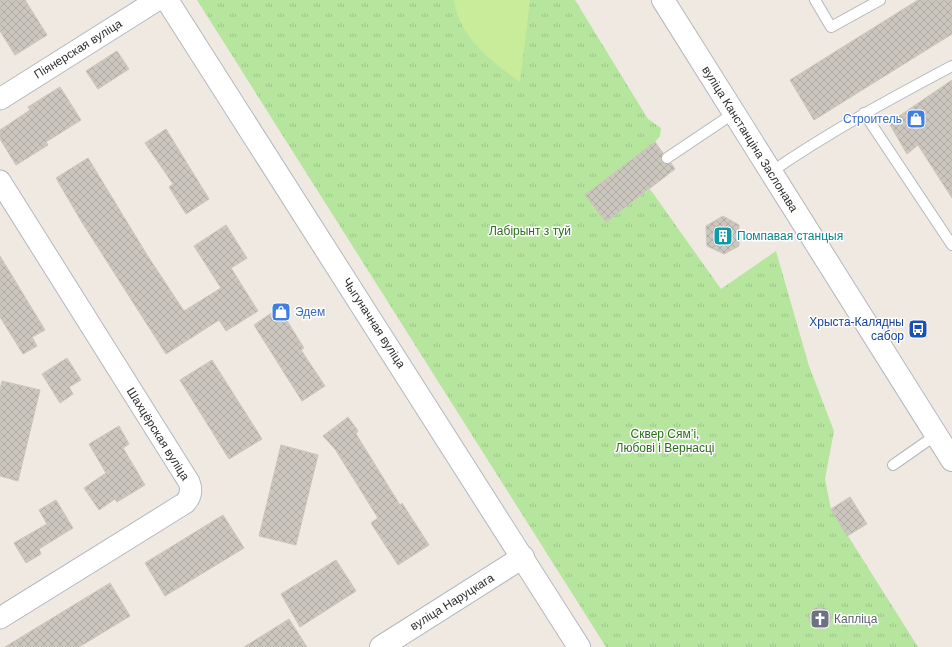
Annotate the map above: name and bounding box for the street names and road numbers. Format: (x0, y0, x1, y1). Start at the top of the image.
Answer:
street label: Піянерская вуліца (32, 16, 125, 82)
street label: вуліца Канстанціна Заслонава (699, 63, 801, 215)
street label: Чыгуначная вуліца (340, 275, 409, 371)
street label: Шахцёрская вуліца (124, 385, 192, 483)
street label: вуліца Наруцкага (408, 570, 497, 633)

